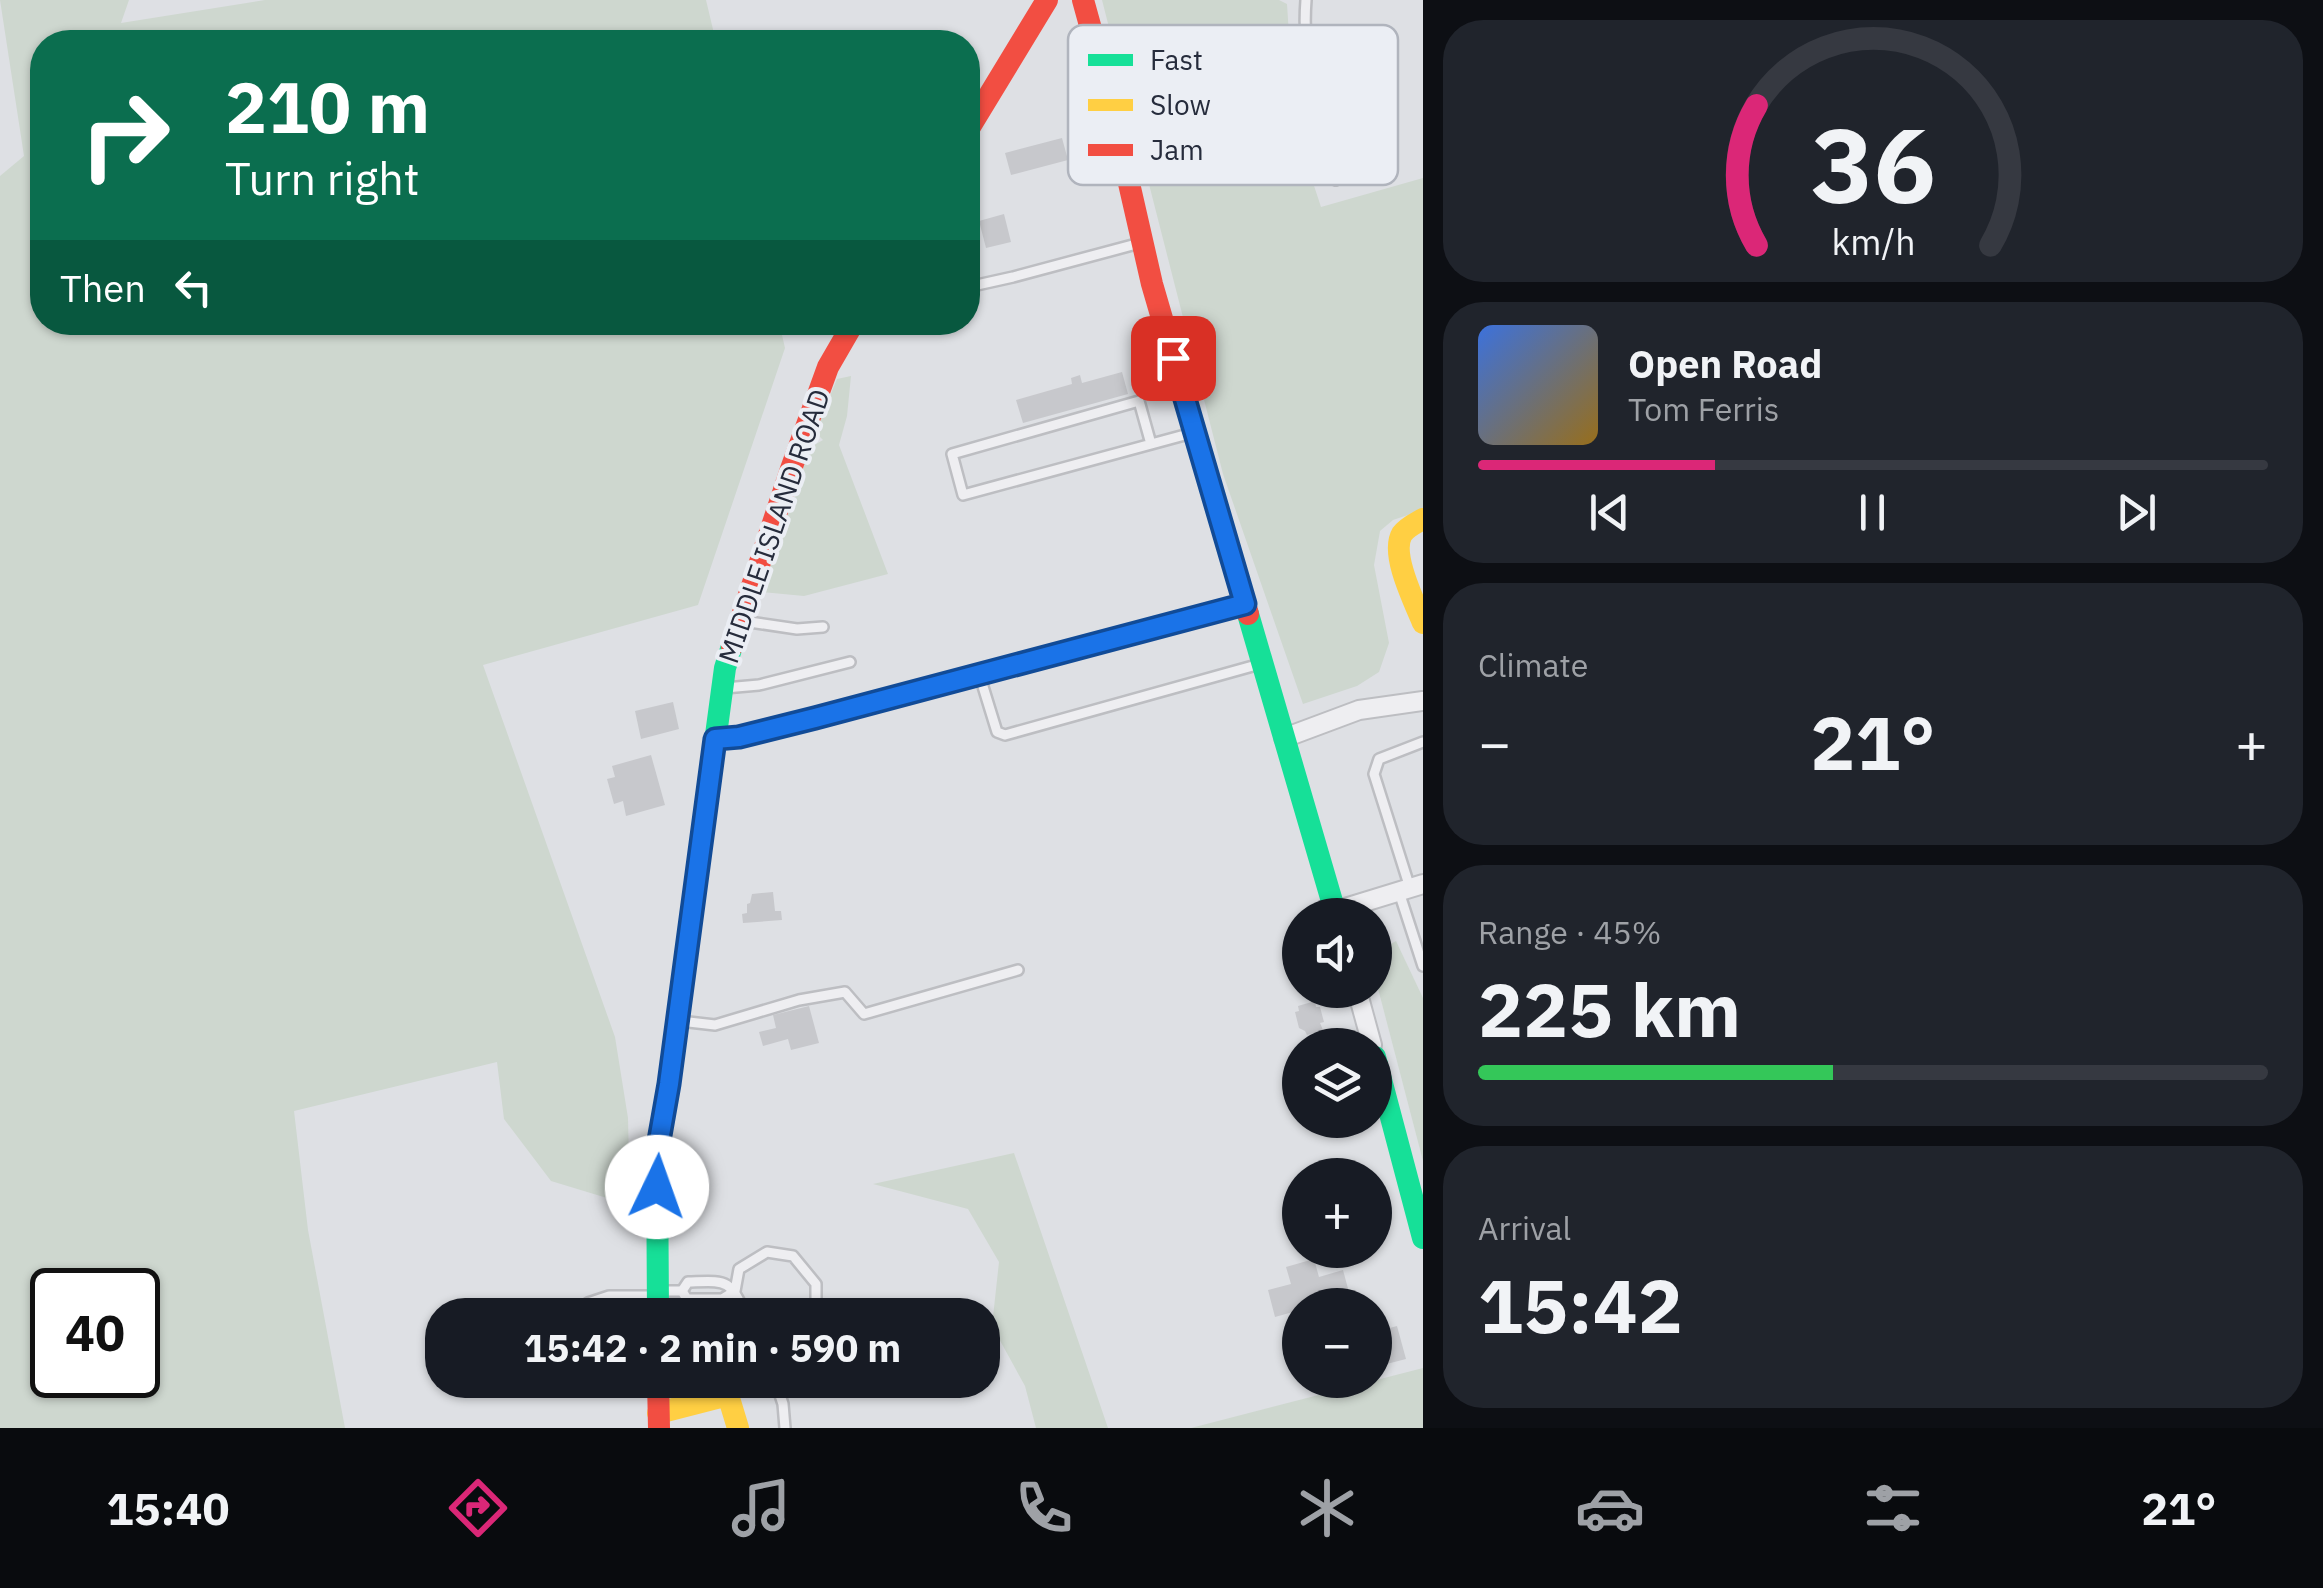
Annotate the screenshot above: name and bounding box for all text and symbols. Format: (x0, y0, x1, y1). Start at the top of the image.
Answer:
legend (1068, 25, 1398, 185)
text: Fast (1150, 41, 1203, 78)
text: 210 m (225, 61, 430, 152)
icon: right (60, 70, 190, 200)
text: Slow (1150, 86, 1211, 123)
text: 36 (1811, 96, 1935, 232)
text: Jam (1150, 131, 1204, 168)
text: Turn right (225, 149, 420, 207)
text: km/h (1831, 218, 1915, 265)
icon: left (166, 260, 221, 315)
text: Then (60, 263, 146, 312)
pin (1131, 316, 1216, 401)
icon: arrive (1146, 331, 1201, 386)
text: Open Road (1628, 339, 1822, 388)
street label: MIDDLE ISLAND ROAD (709, 384, 838, 668)
text: Tom Ferris (1628, 388, 1779, 430)
icon: previous (1582, 485, 1637, 540)
icon: pause (1845, 485, 1900, 540)
icon: next (2109, 485, 2164, 540)
text: Climate (1478, 644, 1588, 686)
text: 21° (1810, 693, 1936, 791)
text: − (1478, 707, 1511, 778)
text: + (2235, 707, 2268, 778)
map controls (1282, 898, 1392, 1398)
button: sound (1282, 898, 1392, 1008)
text: Range · 45% (1478, 911, 1661, 953)
text: 225 km (1478, 960, 1741, 1058)
button: layers (1282, 1028, 1392, 1138)
position arrow (605, 1135, 709, 1239)
button: + (1282, 1158, 1392, 1268)
text: Arrival (1478, 1207, 1571, 1249)
text: 15:42 (1478, 1256, 1683, 1354)
speed limit sign: 40 (30, 1268, 160, 1398)
button: − (1282, 1288, 1392, 1398)
text: 15:42 · 2 min · 590 m (524, 1323, 901, 1372)
icon: directions (443, 1473, 513, 1543)
icon: music (726, 1473, 796, 1543)
icon: phone (1009, 1473, 1079, 1543)
icon: climate (1292, 1473, 1362, 1543)
icon: car (1575, 1473, 1645, 1543)
icon: filters (1858, 1473, 1928, 1543)
text: 15:40 (107, 1479, 229, 1537)
text: 21° (2141, 1479, 2216, 1537)

